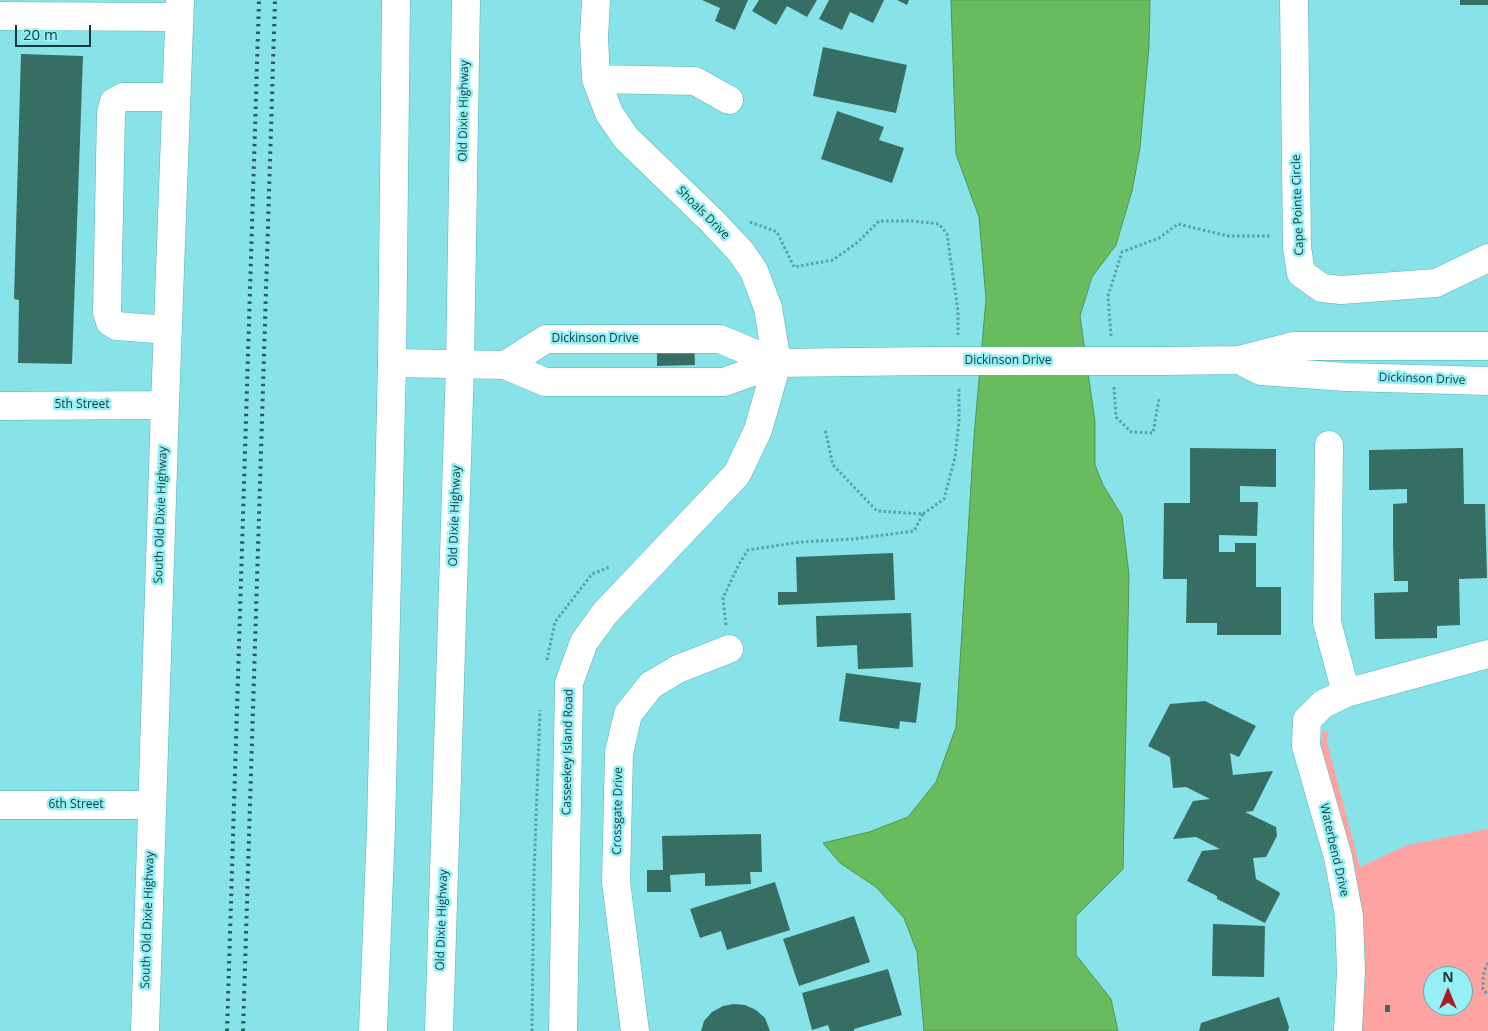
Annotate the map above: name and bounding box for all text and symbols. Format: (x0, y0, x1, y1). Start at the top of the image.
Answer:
scale bar (18, 15, 94, 47)
text: 20 m (23, 24, 58, 44)
street label: Old Dixie Highway (456, 60, 472, 162)
street label: Cape Pointe Circle (1289, 154, 1307, 256)
street label: Shoals Drive (673, 183, 733, 243)
street label: Dickinson Drive (552, 332, 638, 346)
street label: Dickinson Drive (965, 354, 1051, 368)
street label: Dickinson Drive (1378, 370, 1466, 388)
street label: 5th Street (54, 398, 110, 412)
street label: South Old Dixie Highway (151, 446, 171, 584)
street label: Old Dixie Highway (446, 465, 464, 567)
street label: Casseekey Island Road (560, 689, 576, 815)
street label: Crossgate Drive (610, 767, 626, 855)
street label: 6th Street (48, 798, 104, 812)
street label: Waterbend Drive (1316, 802, 1352, 898)
street label: South Old Dixie Highway (138, 851, 158, 989)
street label: Old Dixie Highway (433, 869, 451, 971)
north arrow (1423, 966, 1473, 1016)
text: N (1442, 967, 1454, 986)

